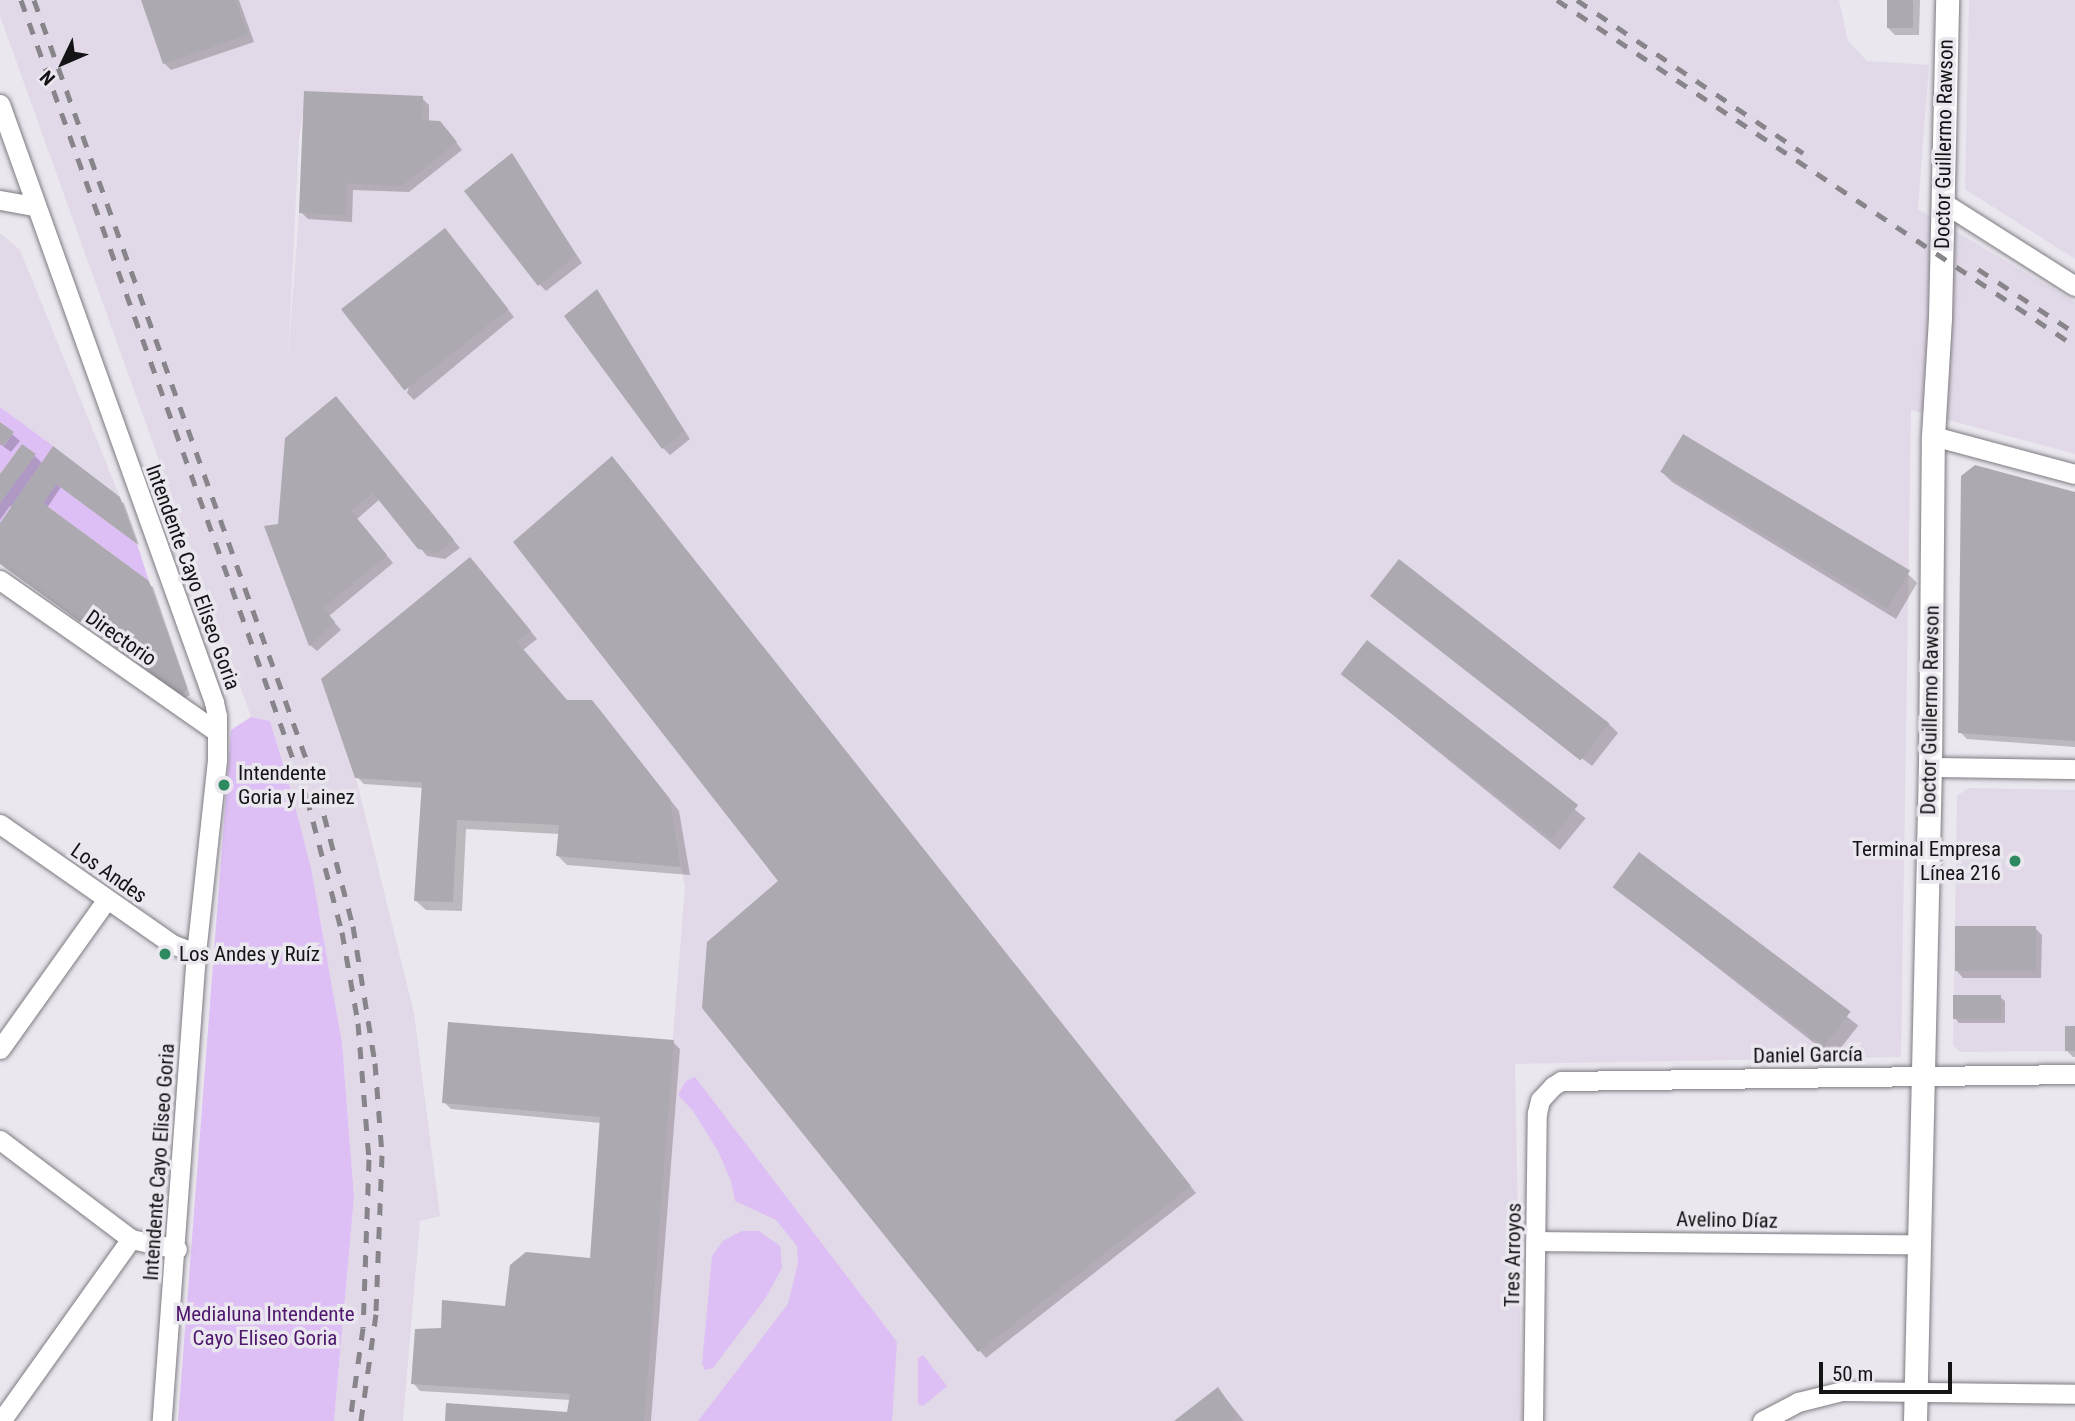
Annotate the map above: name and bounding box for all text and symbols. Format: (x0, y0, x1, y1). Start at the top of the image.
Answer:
north arrow (28, 28, 98, 98)
street label: Doctor Guillermo Rawson (1930, 39, 1958, 249)
text: N (35, 66, 60, 90)
street label: Intendente Cayo Eliseo Goria (140, 461, 246, 693)
street label: Directorio (81, 604, 161, 672)
street label: Doctor Guillermo Rawson (1916, 605, 1944, 815)
place label: Intendente Goria y Lainez (238, 760, 355, 810)
marker: Intendente Goria y Lainez (216, 777, 232, 793)
place label: Terminal Empresa Línea 216 (1852, 836, 2001, 886)
street label: Los Andes (66, 838, 152, 908)
marker: Terminal Empresa Línea 216 (2007, 853, 2023, 869)
place label: Los Andes y Ruíz (179, 941, 320, 967)
marker: Los Andes y Ruíz (157, 946, 173, 962)
street label: Daniel García (1753, 1041, 1863, 1069)
street label: Intendente Cayo Eliseo Goria (138, 1043, 180, 1281)
street label: Tres Arroyos (1499, 1203, 1527, 1307)
street label: Avelino Díaz (1676, 1207, 1778, 1233)
park label: Medialuna Intendente Cayo Eliseo Goria (175, 1301, 355, 1351)
scale bar (1823, 1348, 1956, 1392)
text: 50 m (1832, 1362, 1873, 1386)

